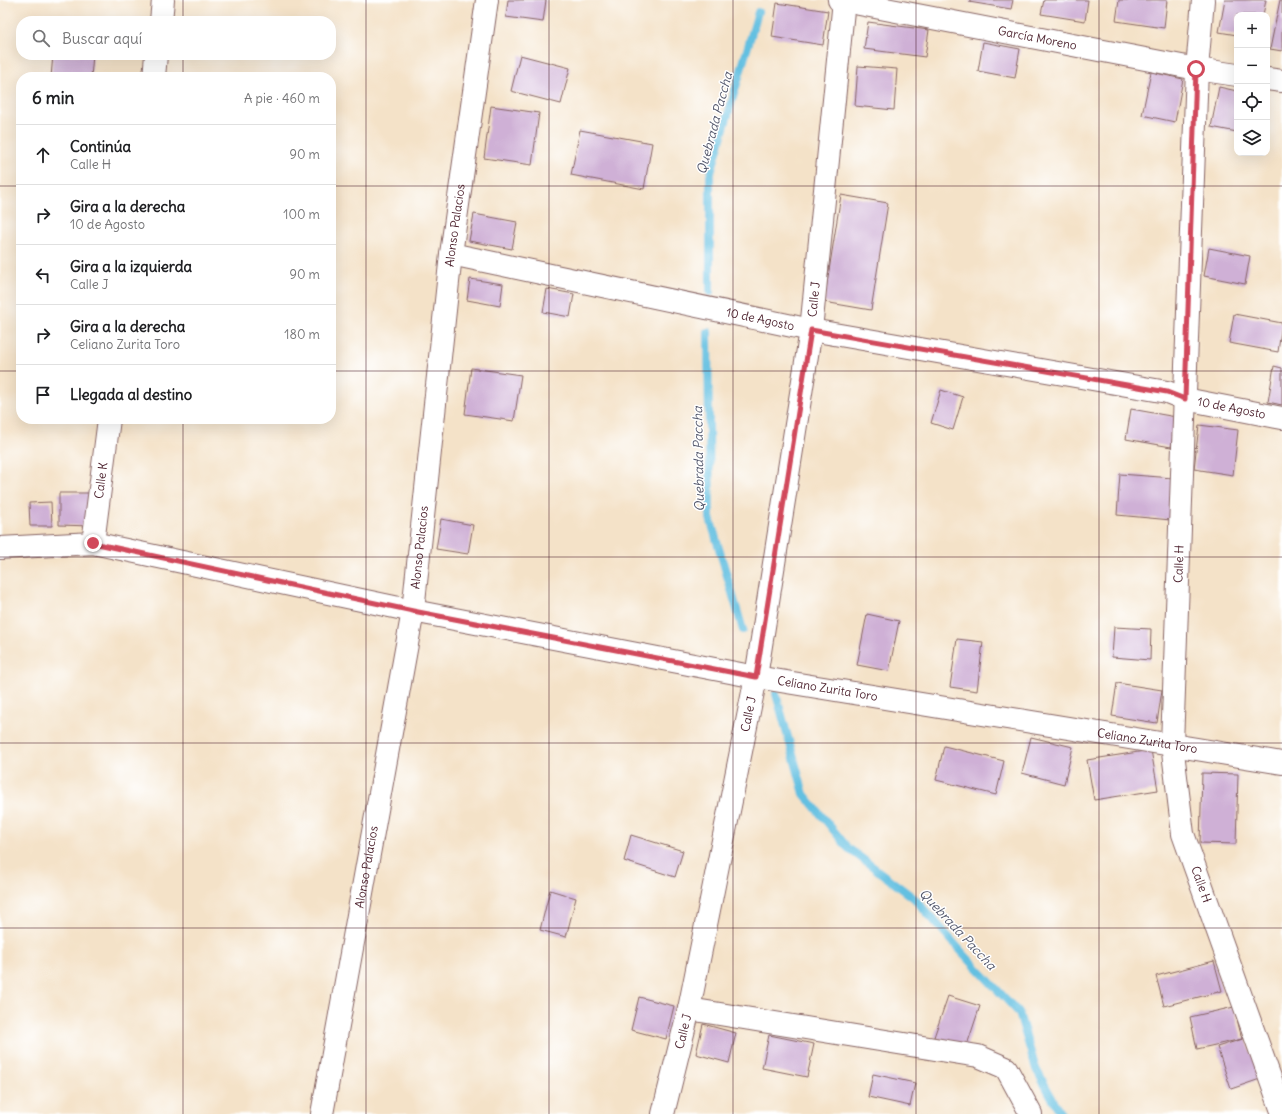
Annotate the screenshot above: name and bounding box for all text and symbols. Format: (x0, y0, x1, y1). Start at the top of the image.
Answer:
map controls (1234, 12, 1270, 156)
button: + (1234, 12, 1270, 48)
search box (16, 16, 336, 60)
street label: García Moreno (997, 23, 1078, 53)
icon: search (30, 27, 52, 49)
text: Buscar aquí (62, 29, 142, 48)
button: − (1234, 48, 1270, 84)
route start (1187, 60, 1205, 78)
water label: Quebrada Paccha (693, 70, 736, 176)
button: locate (1234, 84, 1270, 120)
text: 6 min (32, 87, 74, 109)
text: A pie · 460 m (244, 90, 320, 107)
button: layers (1234, 120, 1270, 156)
text: Continúa (70, 137, 131, 156)
icon: ahead (32, 144, 54, 166)
text: 90 m (289, 146, 320, 163)
text: Calle H (70, 156, 111, 173)
street label: Alonso Palacios (442, 183, 468, 268)
text: Gira a la derecha (70, 197, 185, 216)
icon: right (32, 204, 54, 226)
text: 100 m (283, 206, 320, 223)
text: 10 de Agosto (70, 216, 145, 233)
text: Gira a la izquierda (70, 257, 192, 276)
icon: left (32, 264, 54, 286)
text: 90 m (289, 266, 320, 283)
text: Calle J (70, 276, 109, 293)
street label: Calle J (804, 281, 823, 318)
street label: 10 de Agosto (725, 304, 796, 333)
text: Gira a la derecha (70, 317, 185, 336)
icon: right (32, 324, 54, 346)
text: 180 m (284, 326, 320, 343)
text: Celiano Zurita Toro (70, 336, 180, 353)
icon: arrive (32, 384, 54, 406)
text: Llegada al destino (70, 385, 192, 404)
street label: 10 de Agosto (1196, 394, 1267, 422)
water label: Quebrada Paccha (689, 406, 708, 512)
street label: Calle K (91, 461, 110, 500)
street label: Alonso Palacios (407, 505, 431, 590)
route end (84, 534, 102, 552)
street label: Calle H (1170, 544, 1187, 583)
street label: Celiano Zurita Toro (776, 673, 879, 704)
street label: Calle J (737, 695, 759, 733)
street label: Celiano Zurita Toro (1096, 725, 1199, 756)
street label: Alonso Palacios (351, 824, 381, 909)
street label: Calle H (1188, 864, 1215, 905)
water label: Quebrada Paccha (916, 885, 1000, 974)
street label: Calle J (671, 1012, 695, 1050)

